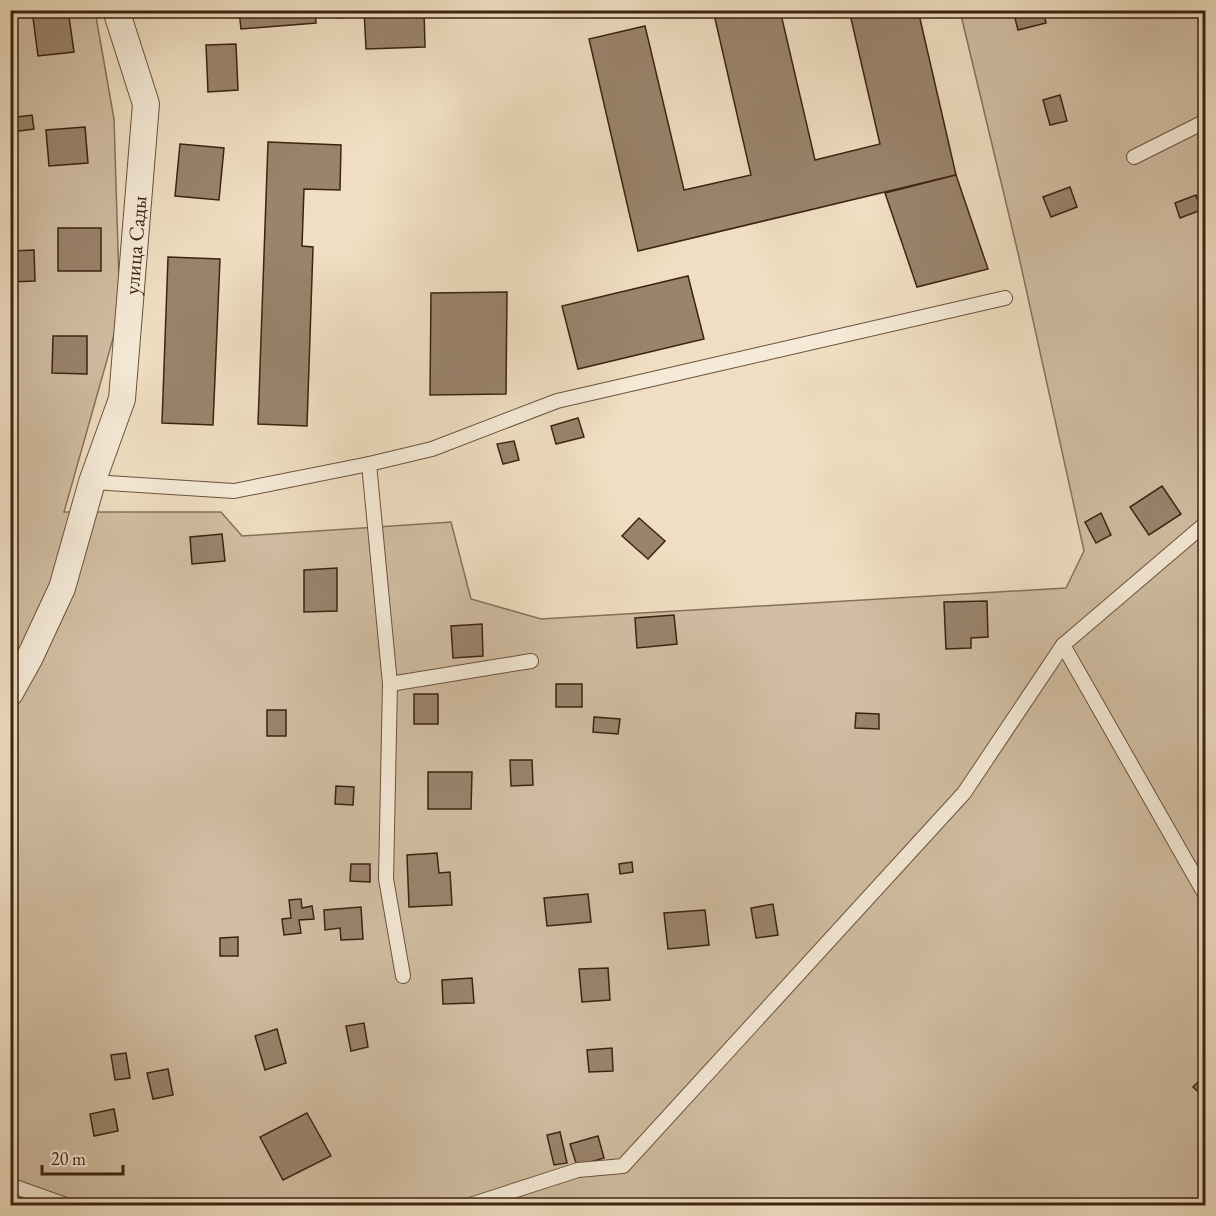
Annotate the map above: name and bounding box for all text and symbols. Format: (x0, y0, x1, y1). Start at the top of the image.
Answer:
street label: улица Сады (117, 195, 152, 296)
scale bar (42, 1138, 123, 1176)
text: 20 m (51, 1147, 86, 1170)

